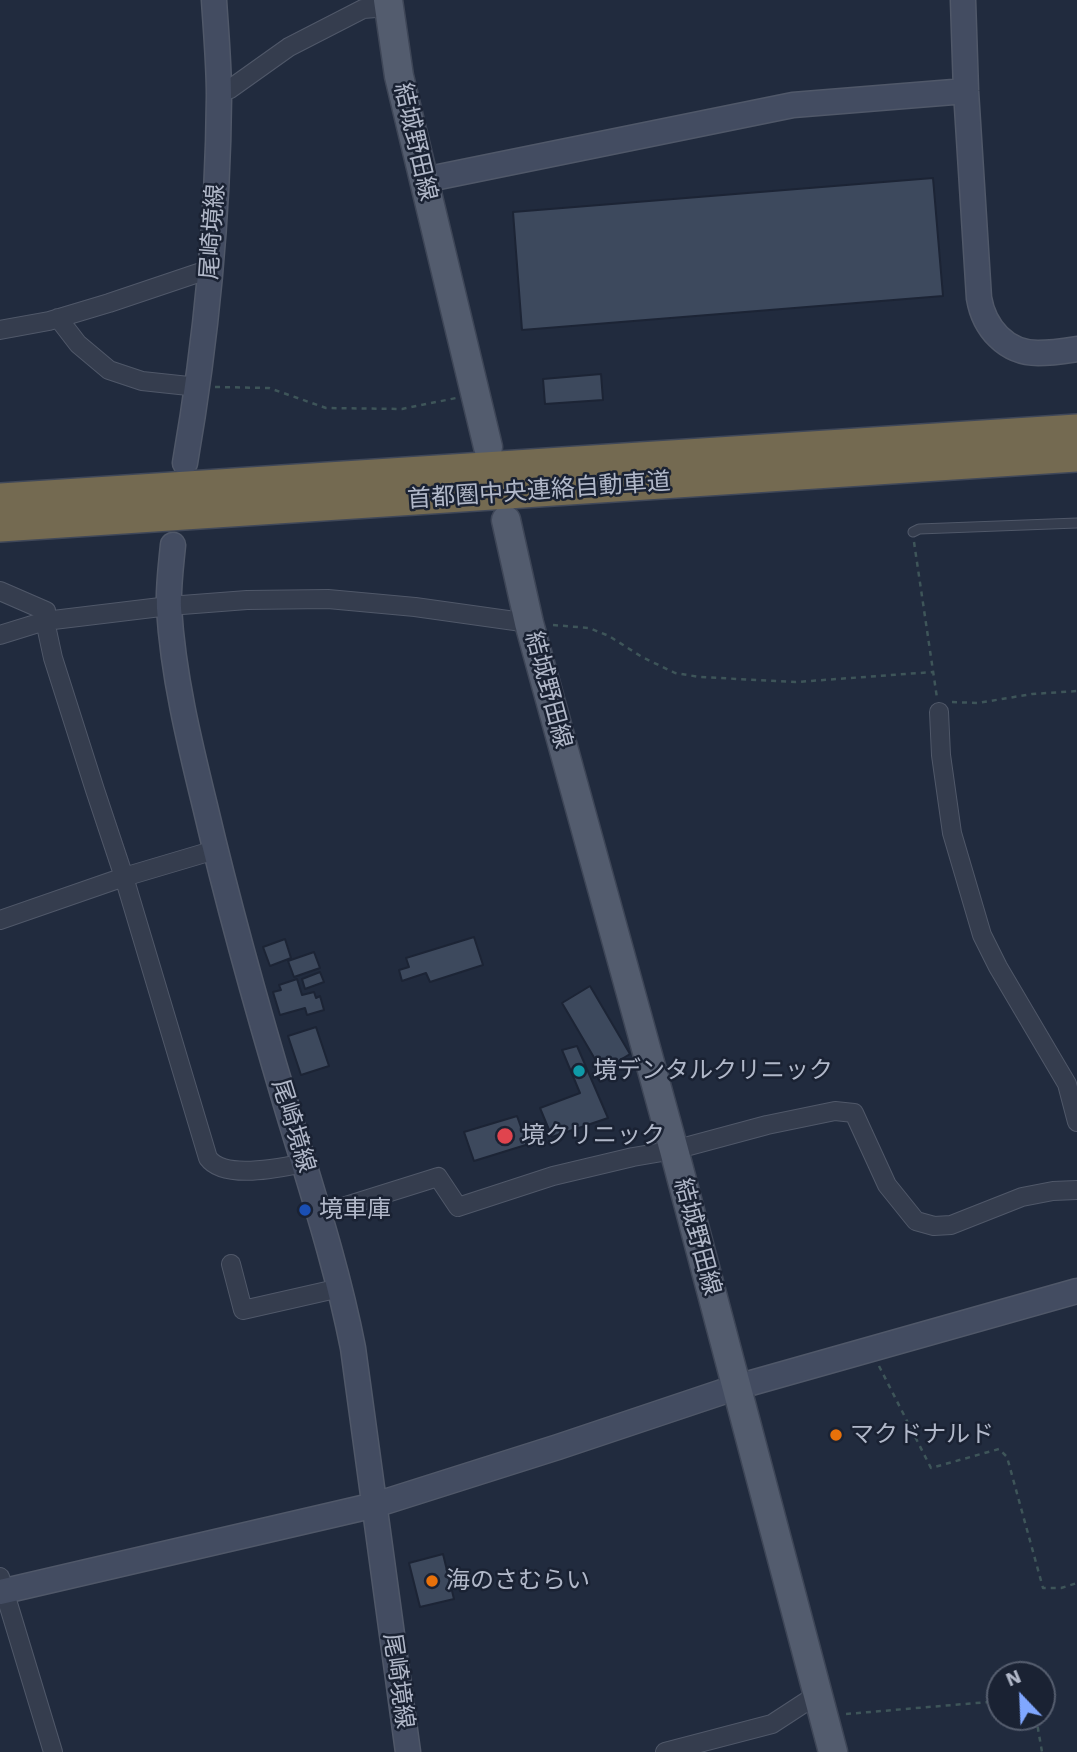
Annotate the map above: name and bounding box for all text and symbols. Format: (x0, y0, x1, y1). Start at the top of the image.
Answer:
street label: 結城野田線 (387, 80, 443, 204)
street label: 尾崎境線 (195, 183, 231, 281)
street label: 首都圏中央連絡自動車道 (406, 467, 672, 515)
street label: 結城野田線 (519, 628, 577, 752)
place label: 境デンタルクリニック (593, 1057, 833, 1085)
marker: 境デンタルクリニック (571, 1063, 587, 1079)
street label: 尾崎境線 (265, 1076, 321, 1176)
place label: 境クリニック (521, 1122, 665, 1150)
marker: 境クリニック (495, 1126, 515, 1146)
street label: 結城野田線 (668, 1175, 726, 1299)
place label: 境車庫 (319, 1196, 391, 1224)
marker: 境車庫 (297, 1202, 313, 1218)
place label: マクドナルド (850, 1421, 994, 1449)
marker: マクドナルド (828, 1427, 844, 1443)
place label: 海のさむらい (446, 1567, 590, 1595)
marker: 海のさむらい (424, 1573, 440, 1589)
street label: 尾崎境線 (377, 1631, 419, 1731)
north arrow (986, 1661, 1056, 1731)
text: N (1002, 1665, 1024, 1691)

